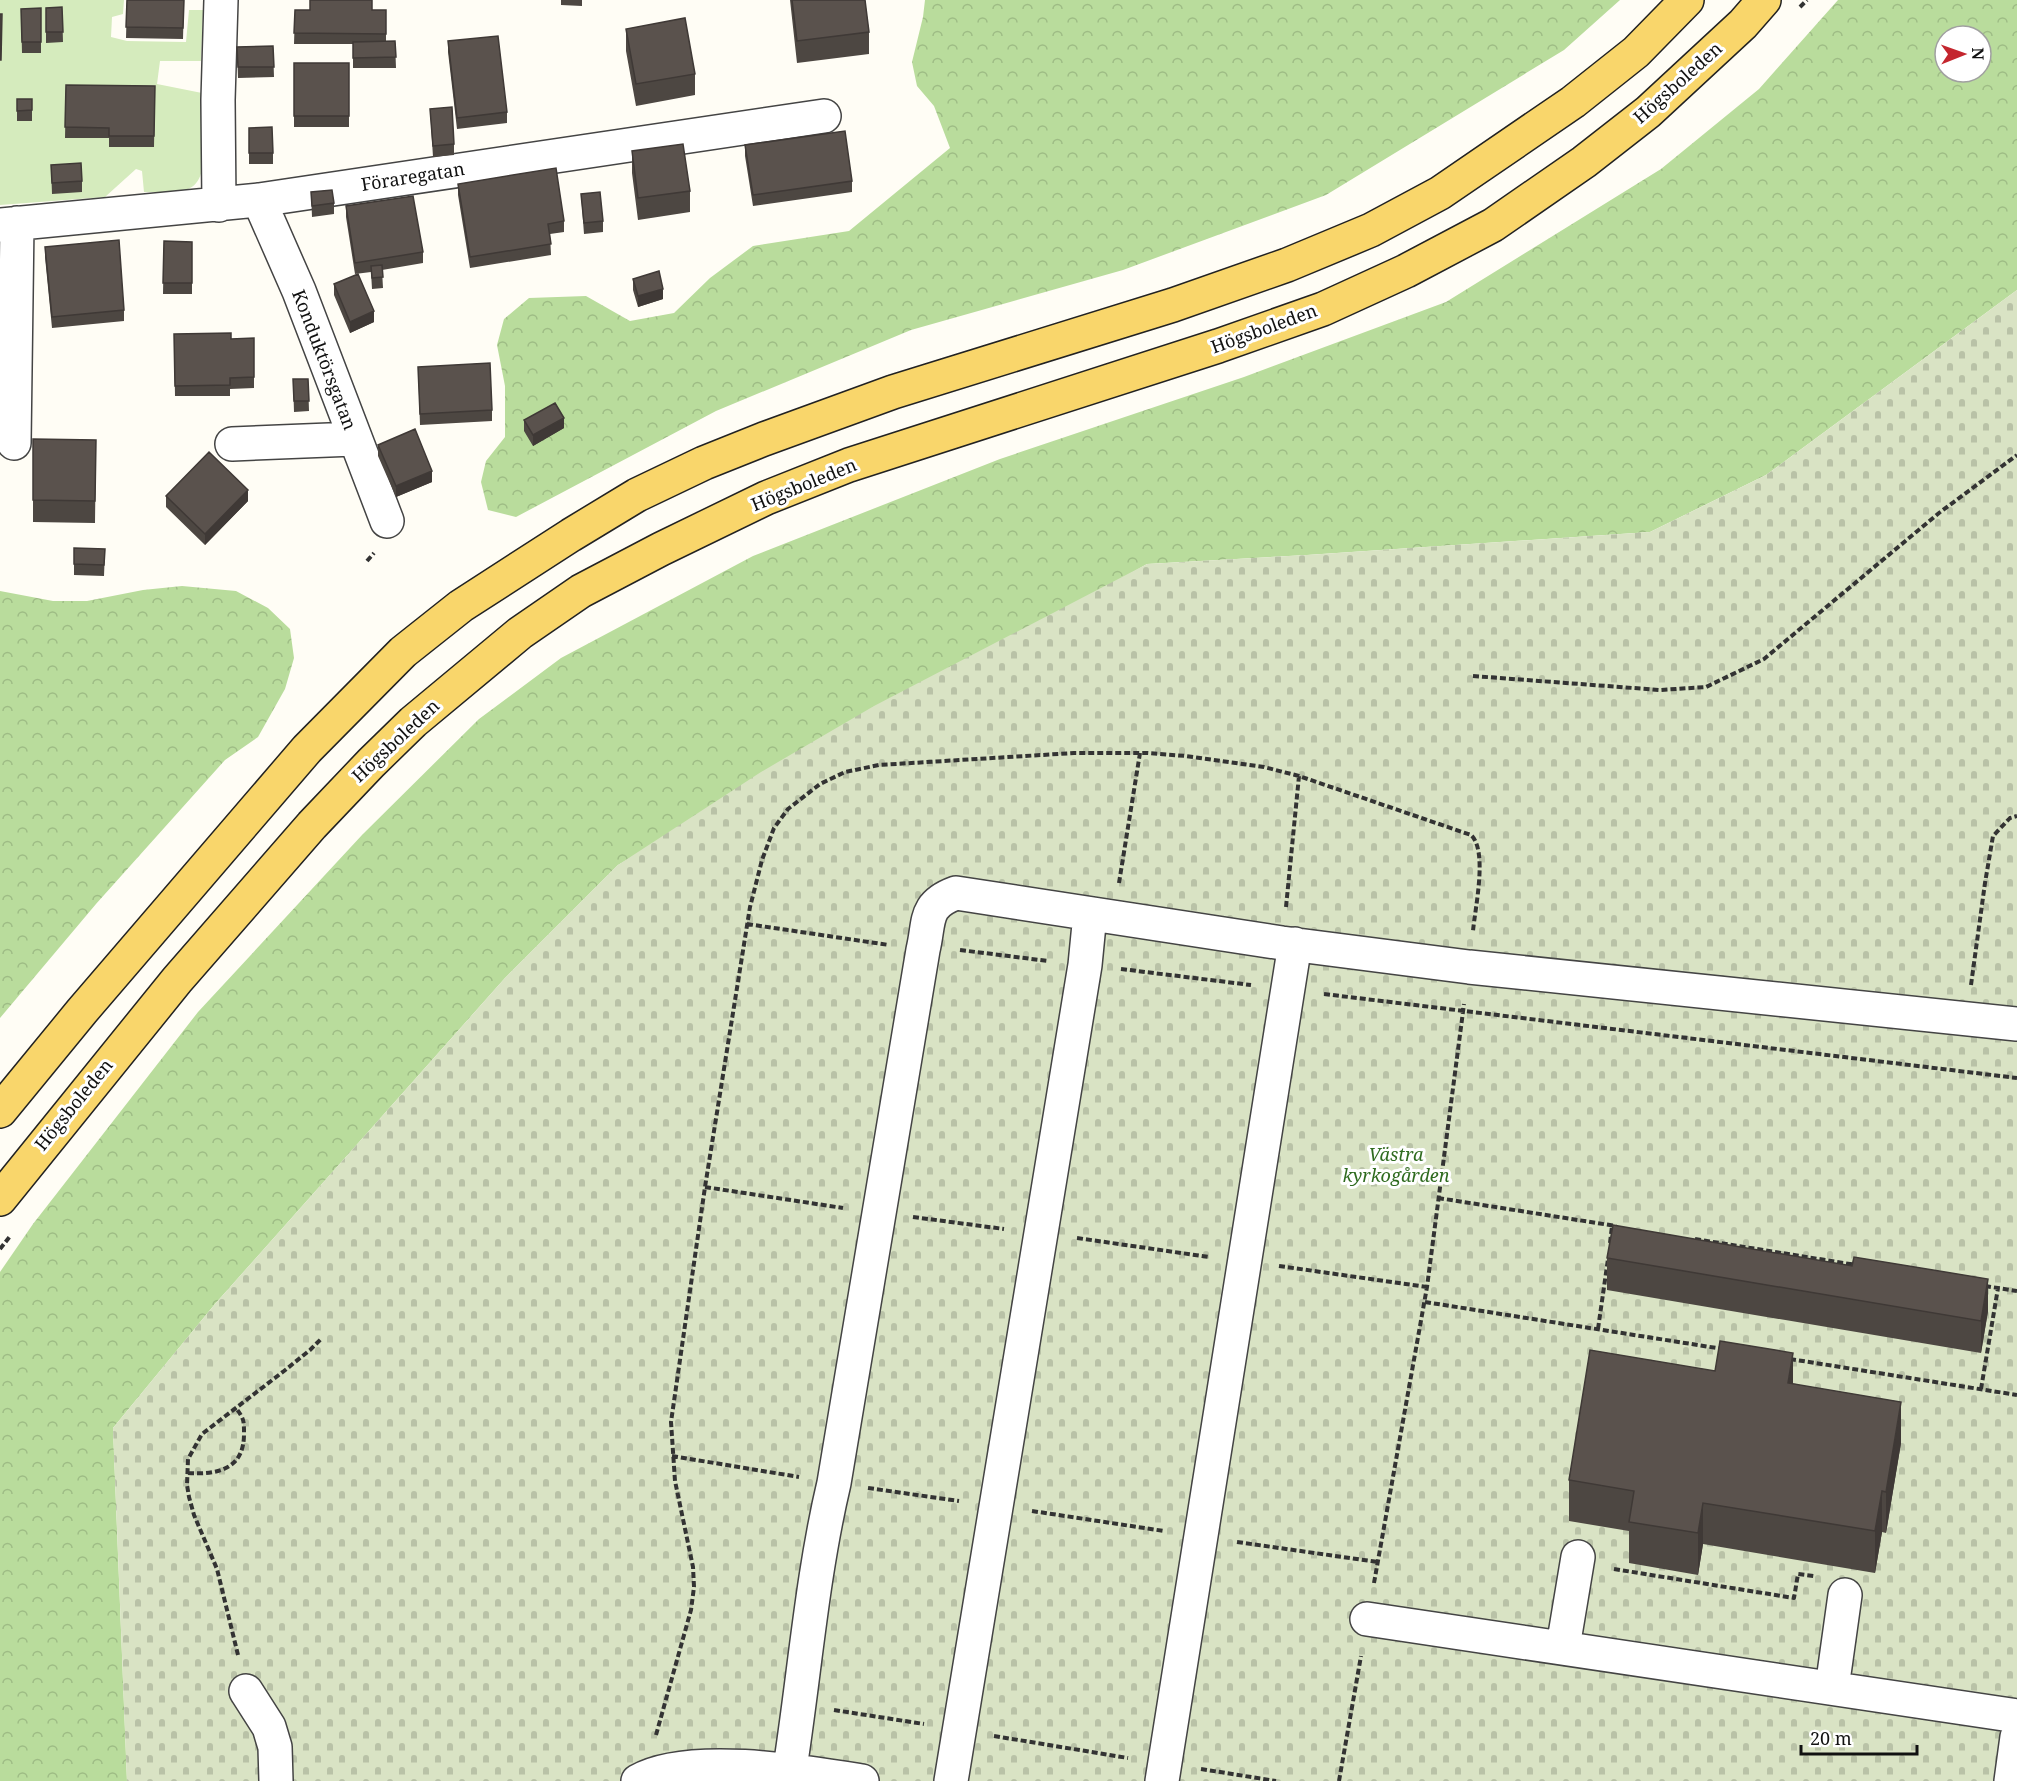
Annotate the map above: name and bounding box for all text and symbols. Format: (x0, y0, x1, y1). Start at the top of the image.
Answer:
north arrow (1933, 24, 1993, 84)
street label: Högsboleden (1628, 36, 1727, 128)
text: N (1967, 47, 1989, 61)
street label: Föraregatan (359, 156, 467, 196)
street label: Konduktörsgatan (287, 286, 363, 434)
street label: Högsboleden (1207, 298, 1320, 358)
street label: Högsboleden (747, 452, 860, 516)
street label: Högsboleden (346, 693, 445, 787)
street label: Högsboleden (29, 1053, 118, 1155)
park label: Västra kyrkogården (1343, 1142, 1450, 1187)
scale bar (1801, 1718, 1916, 1756)
text: 20 m (1810, 1726, 1852, 1750)

